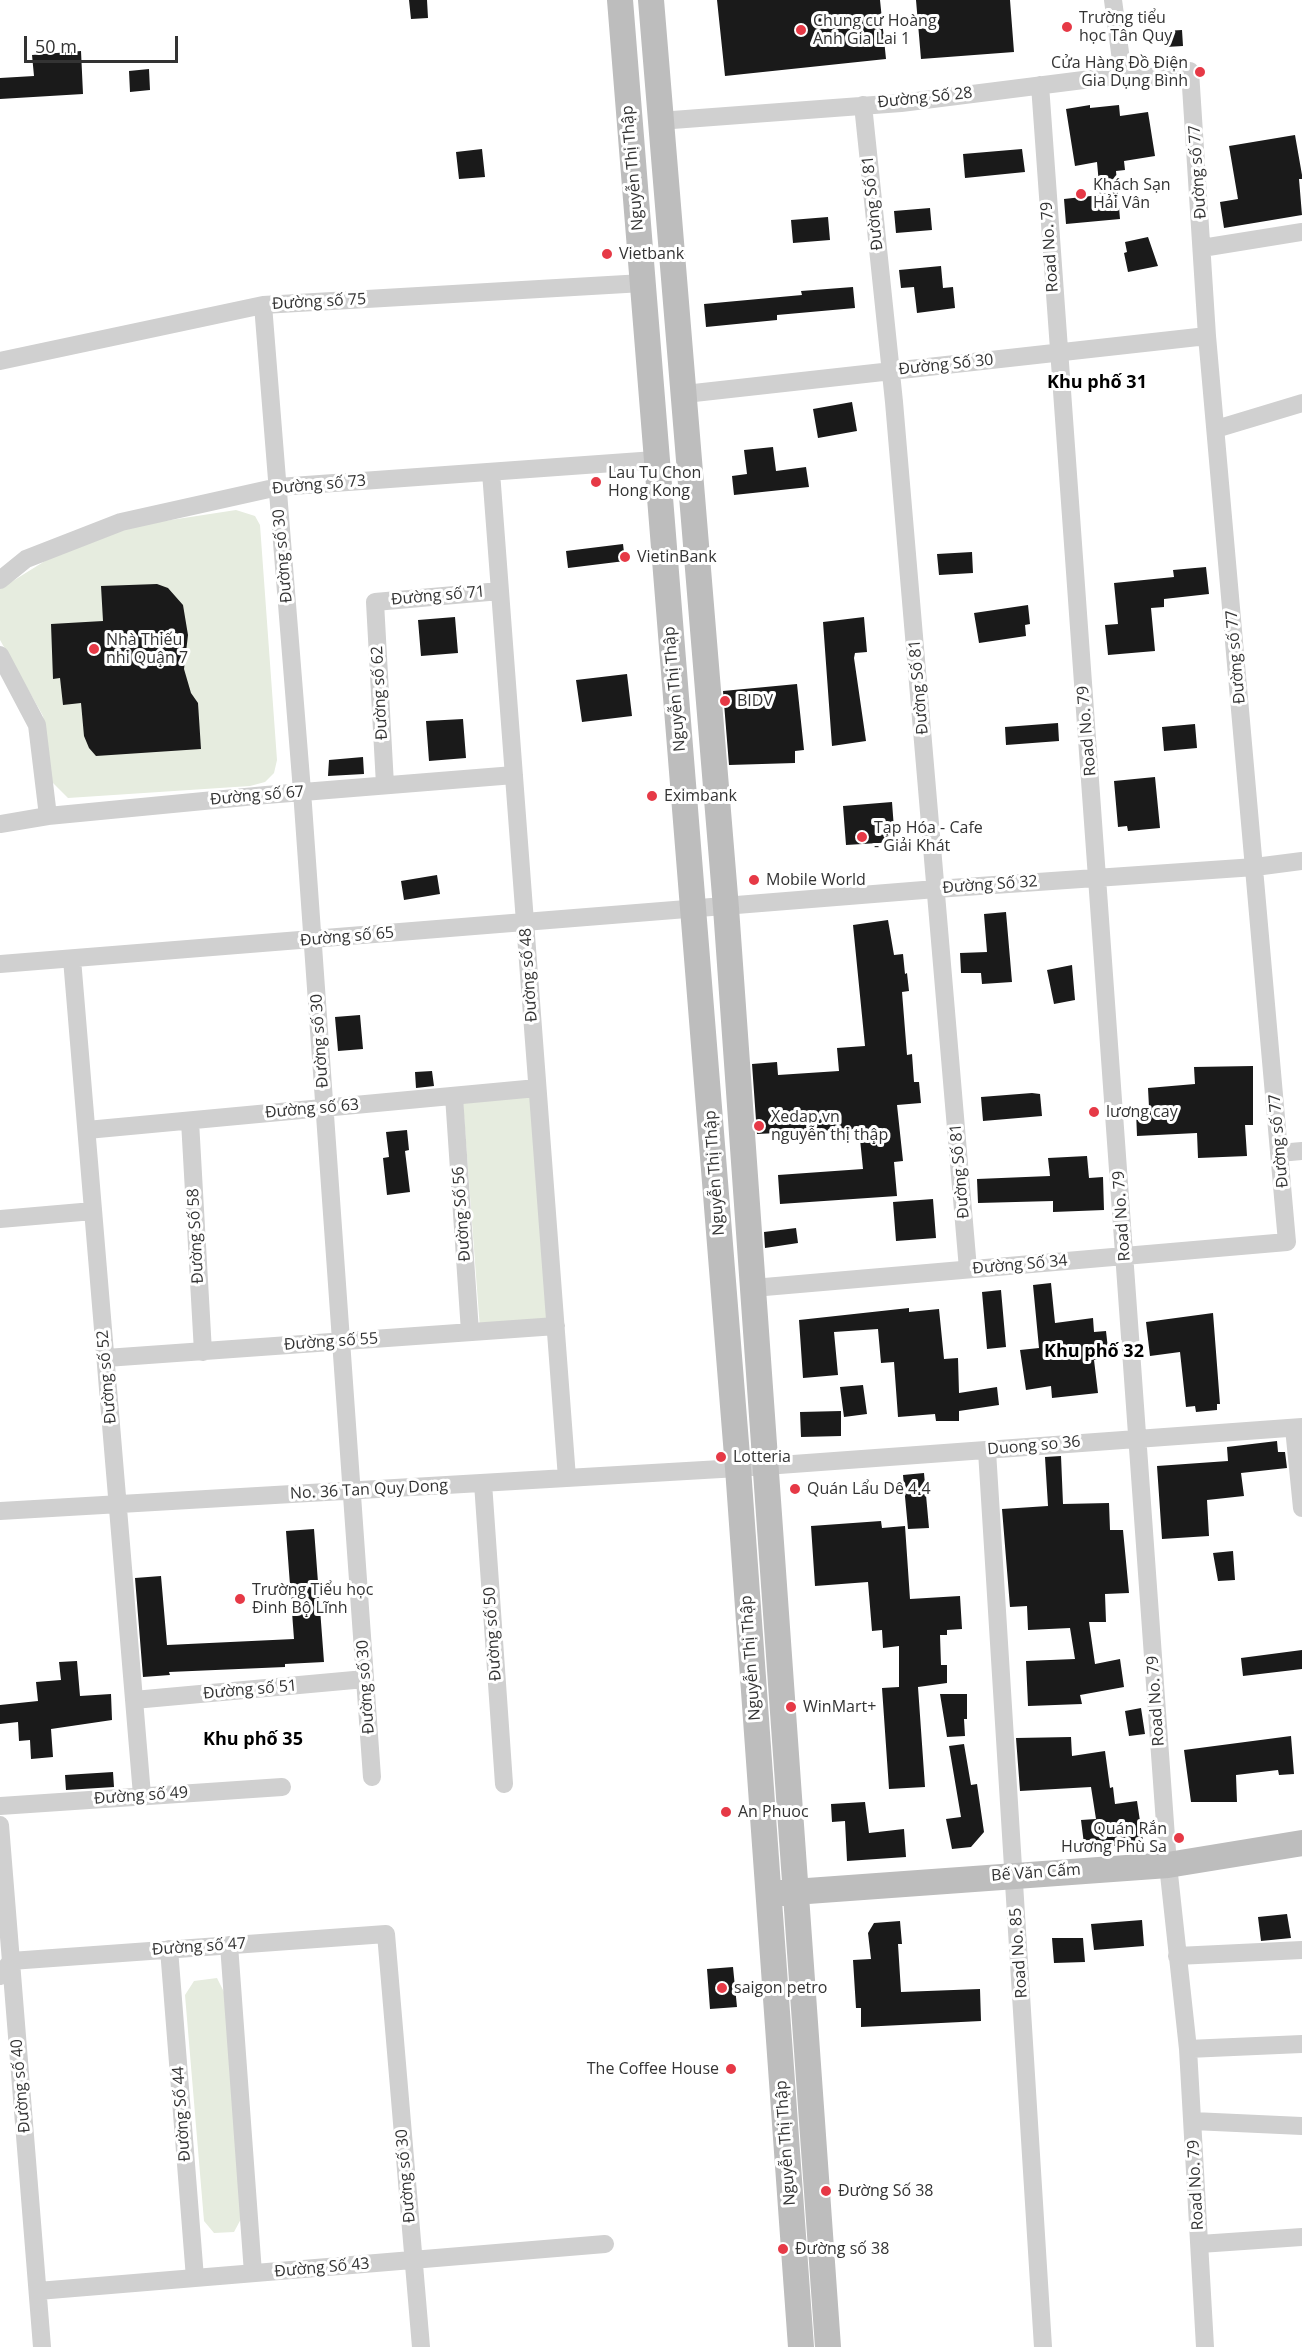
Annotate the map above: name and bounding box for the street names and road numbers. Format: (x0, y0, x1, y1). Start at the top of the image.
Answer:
street label: Đường Số 28 (877, 83, 973, 113)
street label: Nguyễn Thị Thập (618, 105, 648, 231)
street label: Đường số 77 (1185, 124, 1211, 220)
street label: Đường Số 81 (858, 155, 888, 251)
street label: Road No. 79 (1037, 201, 1063, 293)
street label: Đường số 75 (271, 290, 367, 314)
street label: Đường Số 30 (898, 350, 994, 380)
street label: Đường số 73 (271, 471, 367, 499)
street label: Đường số 30 (269, 508, 297, 604)
street label: Đường số 71 (390, 582, 486, 610)
street label: Đường số 77 (1222, 609, 1250, 705)
street label: Nguyễn Thị Thập (660, 626, 690, 752)
street label: Đường Số 81 (905, 639, 933, 735)
street label: Đường số 62 (368, 645, 392, 741)
street label: Road No. 79 (1073, 685, 1101, 777)
street label: Đường số 67 (209, 782, 305, 810)
street label: Đường Số 32 (942, 872, 1038, 898)
street label: Đường số 65 (299, 923, 395, 951)
street label: Đường số 48 (516, 927, 542, 1023)
street label: Đường số 30 (307, 993, 333, 1089)
street label: Đường số 77 (1265, 1093, 1293, 1189)
street label: Đường số 63 (264, 1095, 360, 1123)
street label: Nguyễn Thị Thập (701, 1110, 729, 1236)
street label: Đường Số 81 (946, 1123, 974, 1219)
street label: Đường Số 56 (449, 1166, 475, 1262)
street label: Road No. 79 (1109, 1170, 1135, 1262)
street label: Đường Số 58 (184, 1188, 208, 1284)
street label: Đường Số 34 (972, 1251, 1068, 1279)
street label: Đường số 52 (93, 1329, 121, 1425)
street label: Đường số 55 (283, 1329, 379, 1355)
street label: Duong so 36 (987, 1432, 1081, 1460)
street label: No. 36 Tan Quy Dong (289, 1476, 449, 1504)
street label: Đường số 50 (480, 1586, 506, 1682)
street label: Nguyễn Thị Thập (737, 1595, 765, 1721)
street label: Đường số 30 (353, 1639, 379, 1735)
street label: Road No. 79 (1143, 1655, 1169, 1747)
street label: Đường số 51 (202, 1676, 298, 1704)
street label: Đường số 49 (93, 1783, 189, 1809)
street label: Bế Văn Cấm (991, 1860, 1081, 1886)
street label: Road No. 85 (1006, 1907, 1032, 1999)
street label: Đường số 47 (151, 1934, 247, 1960)
street label: Đường số 40 (7, 2038, 35, 2134)
street label: Đường Số 44 (169, 2066, 195, 2162)
street label: Nguyễn Thị Thập (772, 2080, 800, 2206)
street label: Đường số 30 (392, 2128, 420, 2224)
street label: Road No. 79 (1184, 2139, 1208, 2231)
street label: Đường Số 43 (274, 2254, 370, 2282)

